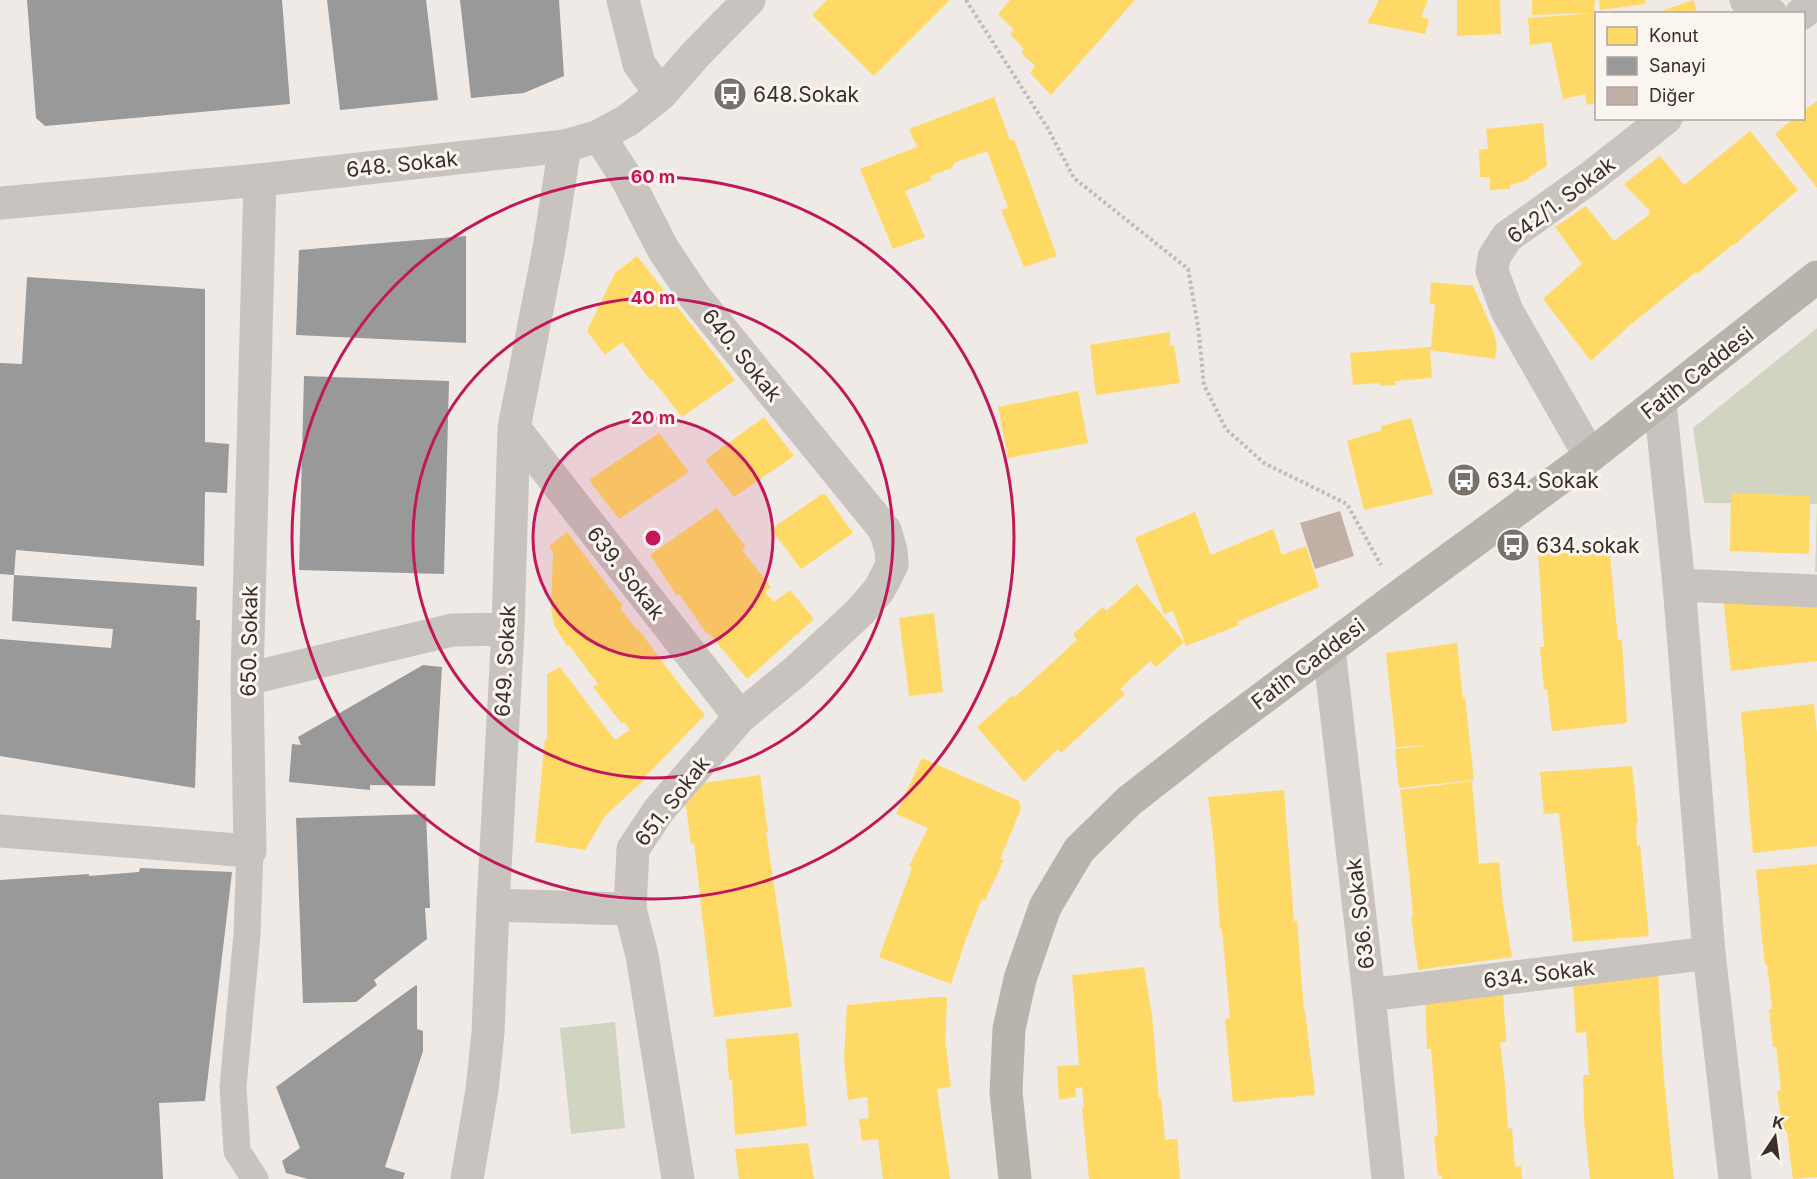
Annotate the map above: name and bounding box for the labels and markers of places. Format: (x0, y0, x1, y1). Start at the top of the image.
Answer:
bus stop icon: 648.Sokak (712, 76, 748, 112)
place label: 648.Sokak (753, 82, 860, 107)
bus stop icon: 634. Sokak (1446, 462, 1482, 498)
place label: 634. Sokak (1487, 468, 1599, 493)
bus stop icon: 634.sokak (1495, 527, 1531, 563)
centre of rings (643, 528, 663, 548)
place label: 634.sokak (1536, 533, 1640, 558)

